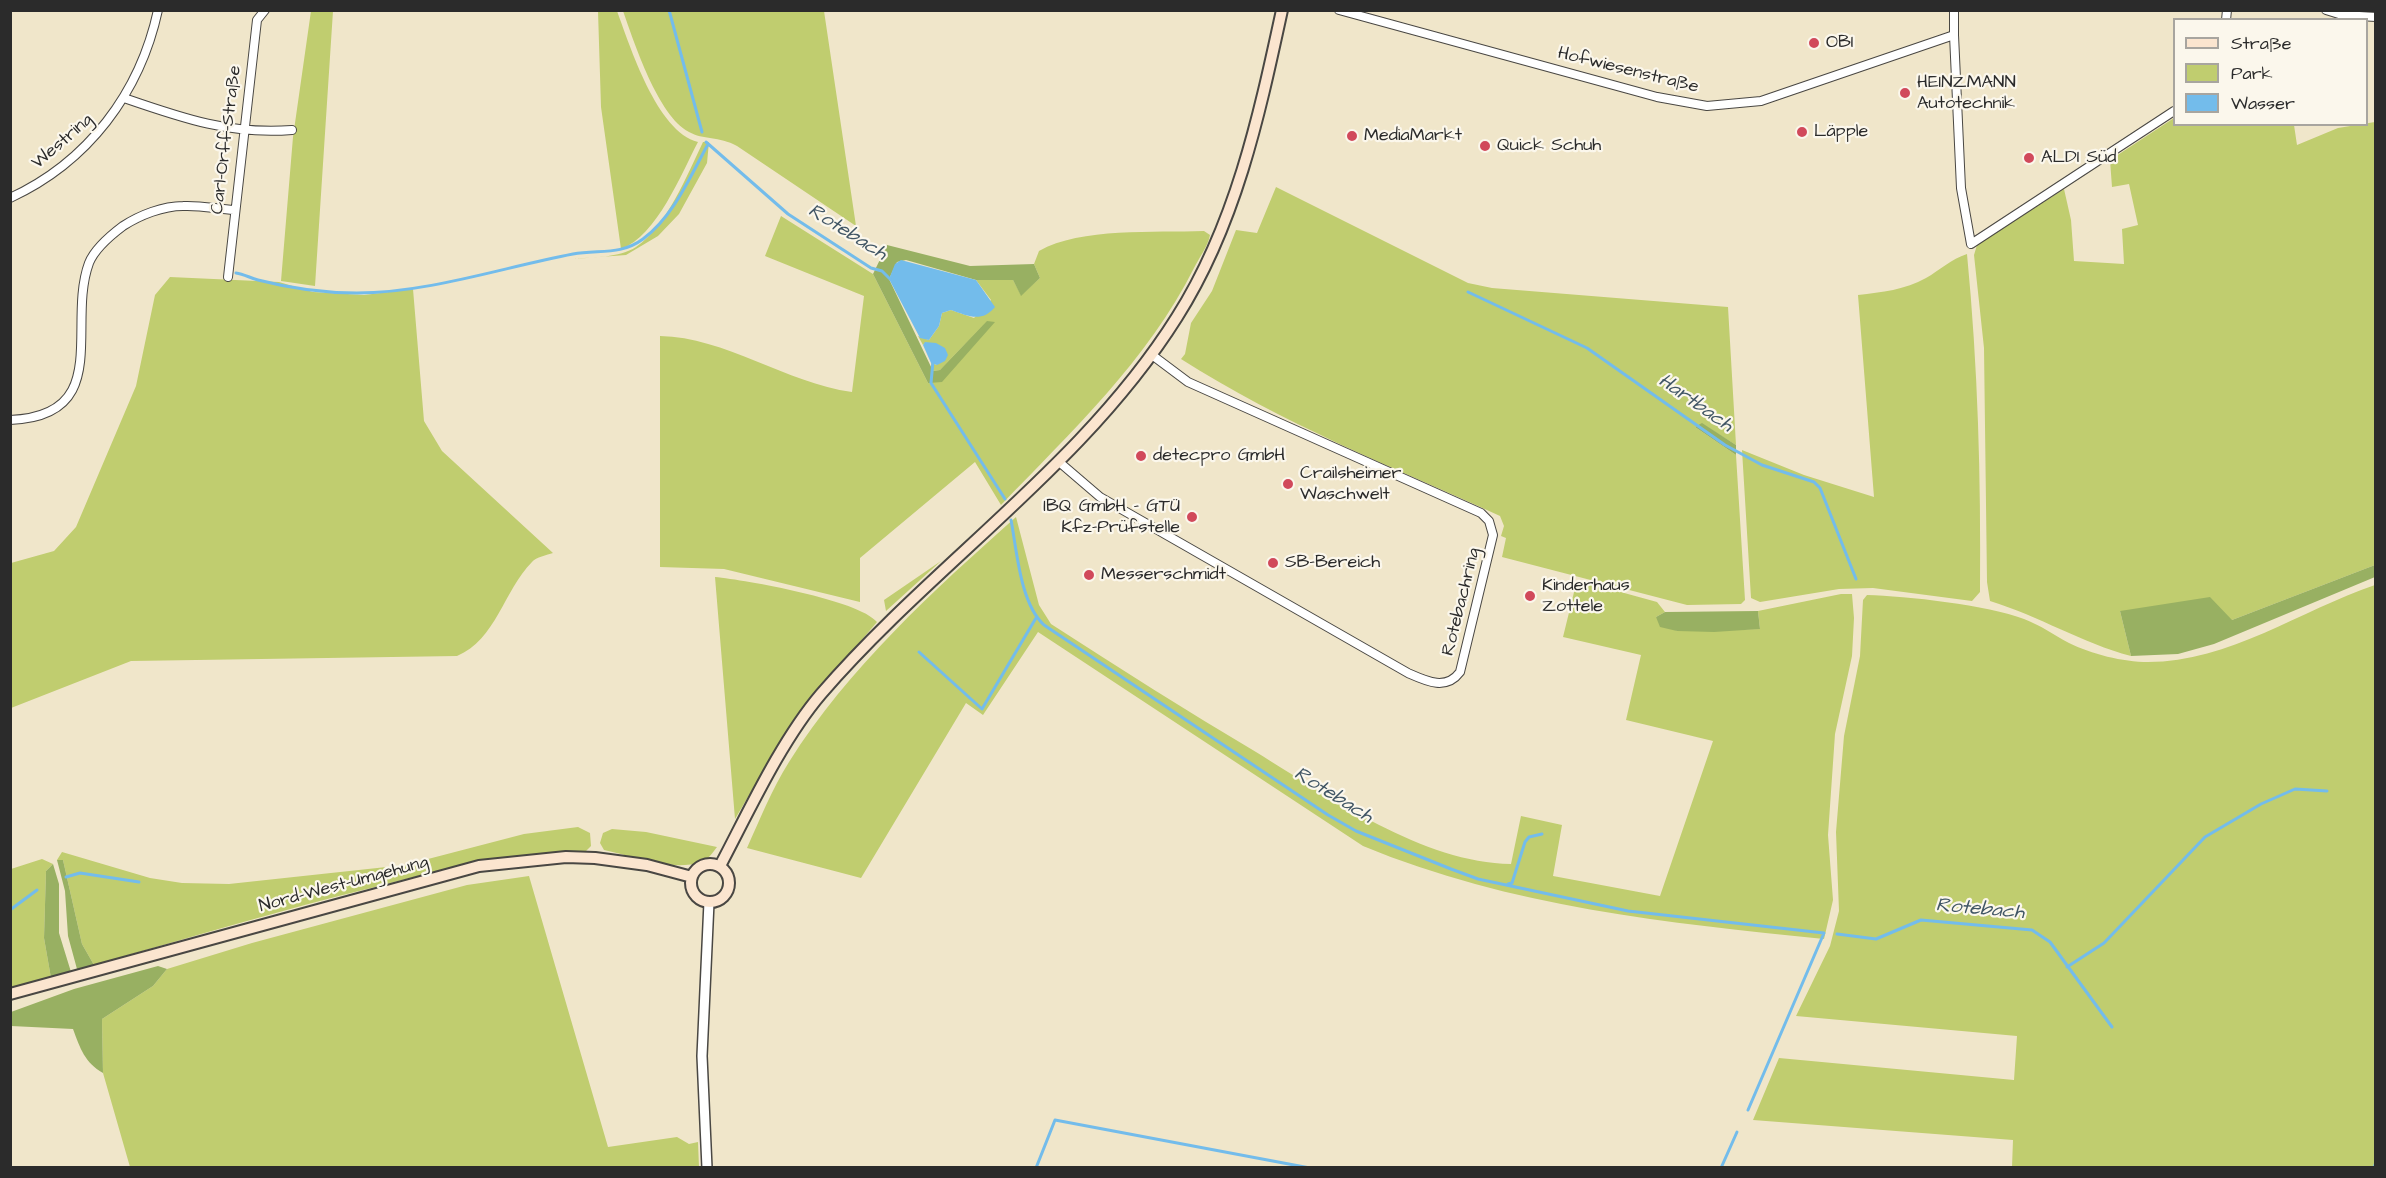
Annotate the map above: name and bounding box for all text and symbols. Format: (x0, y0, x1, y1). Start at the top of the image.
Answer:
legend (2173, 18, 2368, 126)
text: Straße (2231, 31, 2291, 56)
place label: OBI (1826, 32, 1854, 54)
marker: OBI (1807, 36, 1821, 50)
street label: Hofwiesenstraße (1555, 43, 1701, 99)
text: Park (2231, 61, 2273, 86)
street label: Carl-Orff-Straße (207, 64, 247, 216)
place label: HEINZMANN Autotechnik (1917, 72, 2016, 115)
marker: HEINZMANN Autotechnik (1898, 86, 1912, 100)
text: Wasser (2231, 91, 2295, 116)
street label: Westring (28, 110, 98, 174)
place label: Läpple (1814, 121, 1868, 143)
place label: MediaMarkt (1364, 125, 1462, 147)
marker: Läpple (1795, 125, 1809, 139)
marker: MediaMarkt (1345, 129, 1359, 143)
place label: Quick Schuh (1497, 135, 1601, 157)
marker: Quick Schuh (1478, 139, 1492, 153)
place label: ALDI Süd (2041, 147, 2117, 169)
marker: ALDI Süd (2022, 151, 2036, 165)
water label: Rotebach (803, 199, 891, 267)
water label: Hartbach (1653, 370, 1737, 438)
place label: detecpro GmbH (1153, 445, 1285, 467)
marker: detecpro GmbH (1134, 449, 1148, 463)
place label: Crailsheimer Waschwelt (1300, 463, 1401, 506)
marker: Crailsheimer Waschwelt (1281, 477, 1295, 491)
place label: IBQ GmbH - GTÜ Kfz-Prüfstelle (1043, 496, 1180, 538)
marker: IBQ GmbH - GTÜ Kfz-Prüfstelle (1185, 510, 1199, 524)
street label: Rotebachring (1438, 546, 1486, 658)
place label: SB-Bereich (1285, 552, 1380, 574)
marker: SB-Bereich (1266, 556, 1280, 570)
place label: Messerschmidt (1101, 564, 1226, 586)
marker: Messerschmidt (1082, 568, 1096, 582)
place label: Kinderhaus Zottele (1542, 575, 1630, 618)
marker: Kinderhaus Zottele (1523, 589, 1537, 603)
water label: Rotebach (1289, 762, 1377, 830)
street label: Nord-West-Umgehung (257, 852, 431, 918)
water label: Rotebach (1935, 894, 2025, 926)

